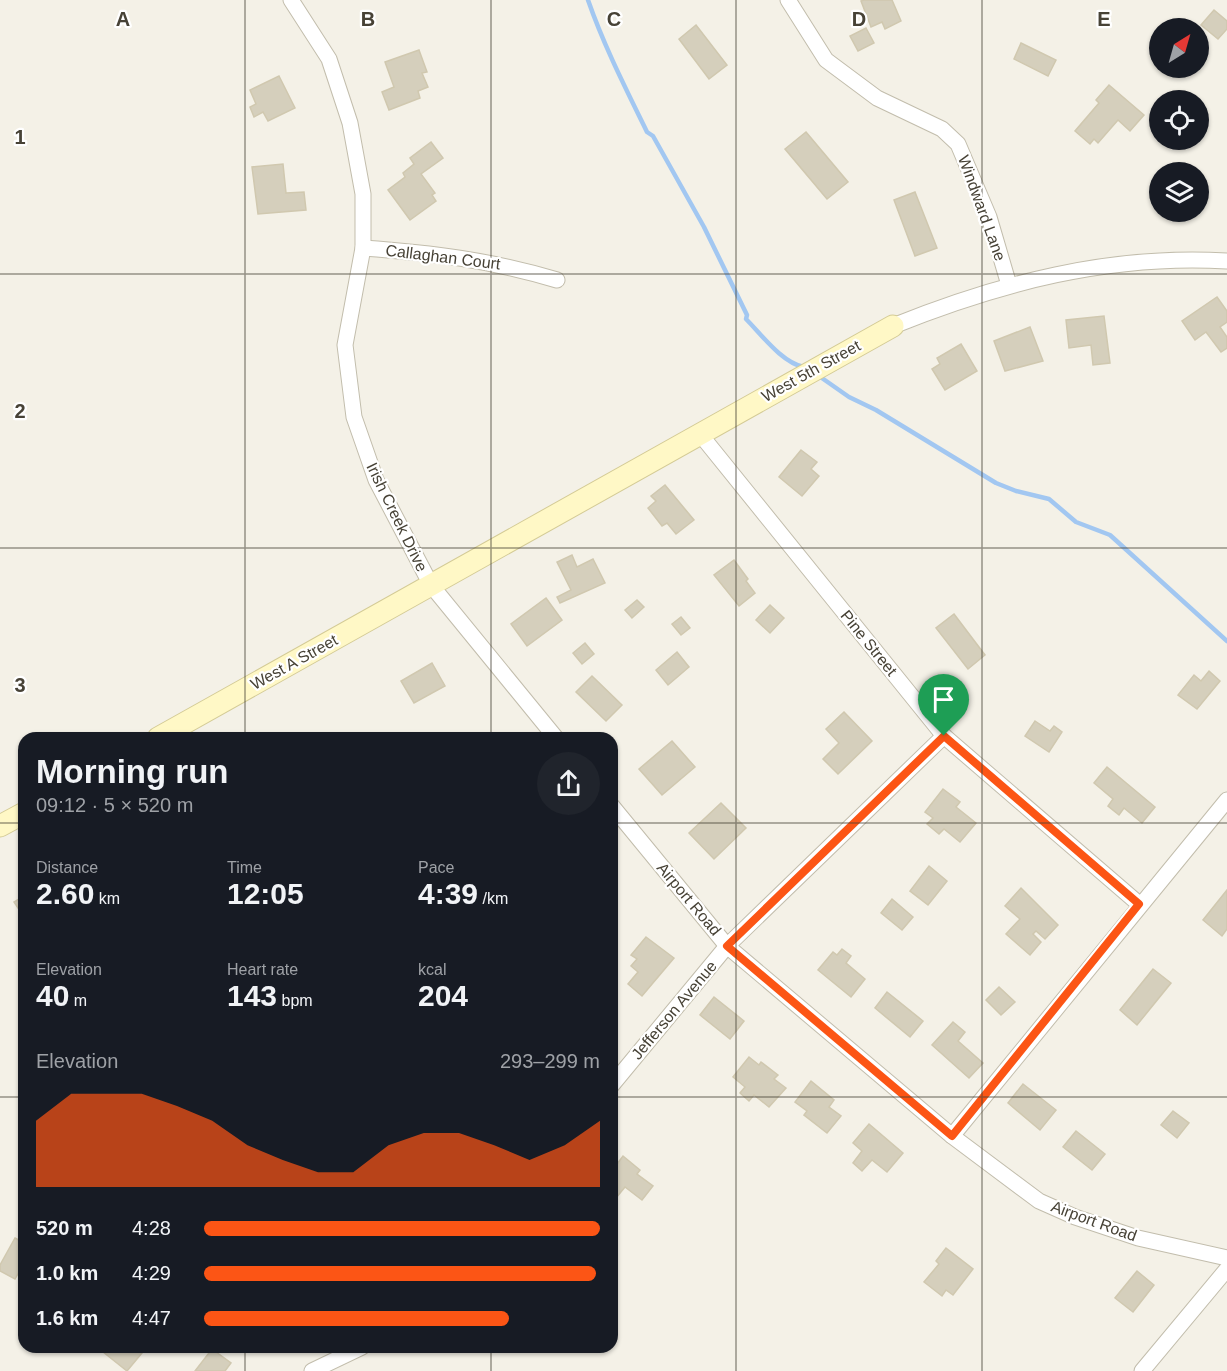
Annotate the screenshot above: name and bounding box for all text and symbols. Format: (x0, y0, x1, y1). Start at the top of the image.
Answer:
text: A (116, 8, 130, 30)
text: B (361, 8, 375, 30)
text: C (607, 8, 621, 30)
text: D (852, 8, 866, 30)
text: E (1097, 8, 1111, 30)
north arrow (1149, 18, 1209, 78)
map controls (1149, 18, 1209, 222)
button: locate (1149, 90, 1209, 150)
text: 1 (14, 126, 26, 148)
street label: Windward Lane (955, 153, 1009, 263)
button: layers (1149, 162, 1209, 222)
street label: Callaghan Court (385, 242, 502, 273)
street label: West 5th Street (759, 337, 864, 405)
text: 2 (14, 400, 26, 422)
street label: Irish Creek Drive (363, 460, 431, 574)
street label: Pine Street (837, 607, 901, 680)
street label: West A Street (248, 631, 341, 693)
text: 3 (14, 674, 26, 696)
pin (918, 674, 969, 736)
icon: arrive (927, 683, 960, 716)
button: share (537, 752, 600, 815)
text: Morning run (36, 753, 228, 790)
text: 09:12 · 5 × 520 m (36, 794, 193, 816)
text: Distance (36, 859, 98, 876)
text: Time (227, 859, 262, 876)
text: Pace (418, 859, 454, 876)
street label: Airport Road (654, 859, 724, 939)
text: 2.60 (36, 877, 94, 910)
text: 12:05 (227, 877, 304, 910)
text: 4:39 (418, 877, 478, 910)
text: km (94, 890, 120, 907)
text: /km (478, 890, 508, 907)
street label: Jefferson Avenue (628, 957, 720, 1063)
text: Elevation (36, 961, 102, 978)
text: Heart rate (227, 961, 298, 978)
text: kcal (418, 961, 446, 978)
text: 40 (36, 979, 69, 1012)
text: 143 (227, 979, 277, 1012)
text: 204 (418, 979, 468, 1012)
text: m (69, 992, 87, 1009)
text: bpm (277, 992, 313, 1009)
text: Elevation (36, 1050, 118, 1072)
text: 293–299 m (500, 1050, 600, 1072)
street label: Airport Road (1049, 1198, 1139, 1244)
text: 520 m (36, 1217, 93, 1239)
text: 4:28 (132, 1217, 171, 1239)
text: 1.0 km (36, 1262, 98, 1284)
text: 4:29 (132, 1262, 171, 1284)
text: 1.6 km (36, 1307, 98, 1329)
text: 4:47 (132, 1307, 171, 1329)

